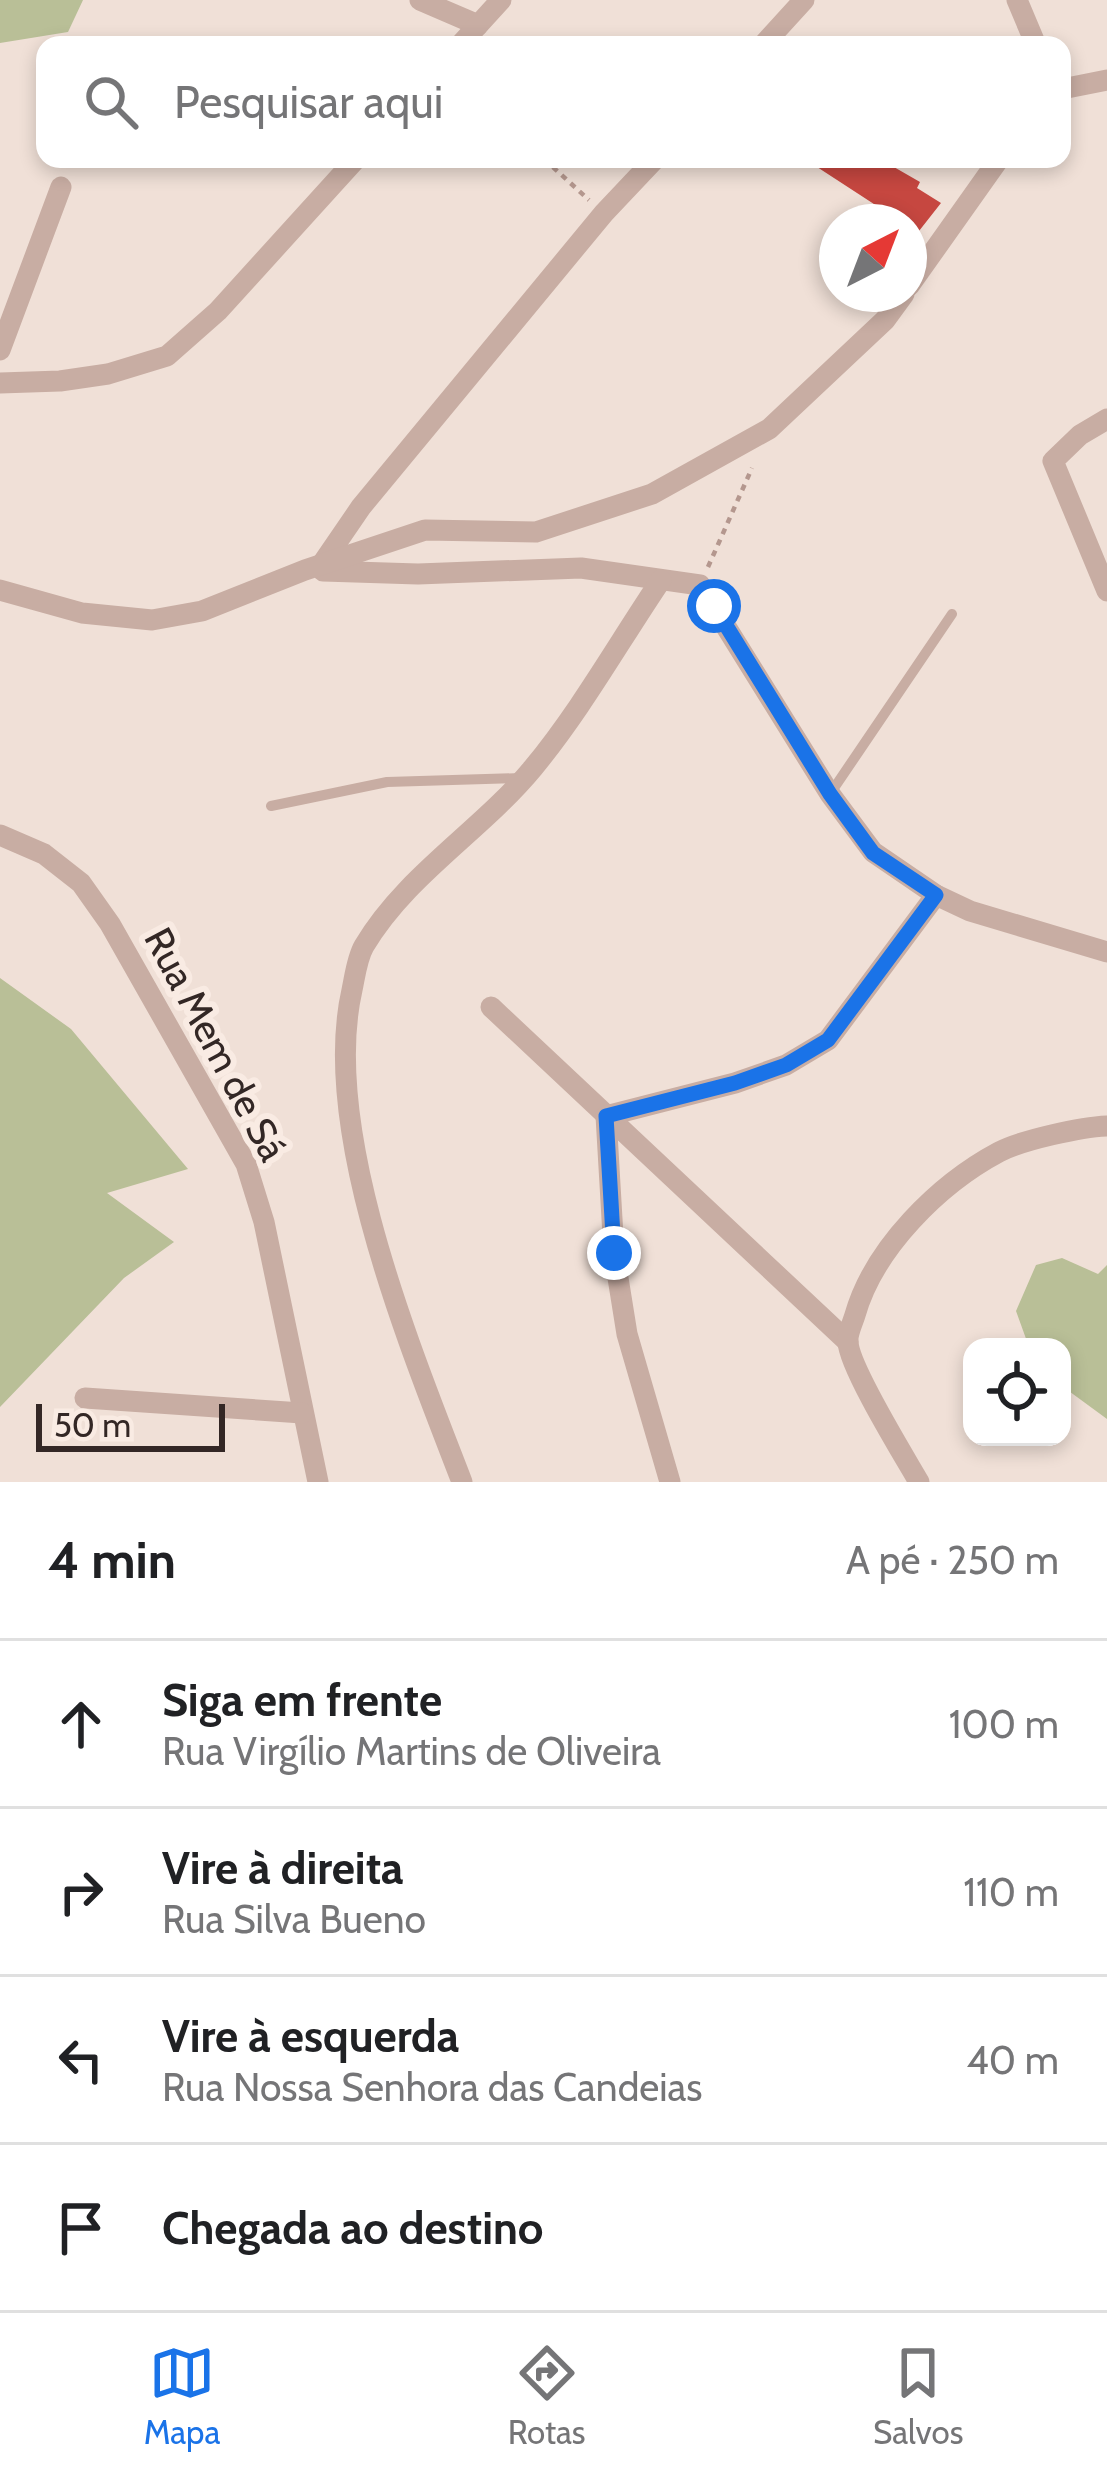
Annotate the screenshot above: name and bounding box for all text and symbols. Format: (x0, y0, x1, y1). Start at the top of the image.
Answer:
search box (36, 36, 1071, 168)
icon: search (78, 69, 144, 135)
text: Pesquisar aqui (174, 75, 443, 129)
north arrow (819, 204, 927, 312)
route start (687, 579, 741, 633)
street label: Rua Mem de Sá (134, 919, 298, 1169)
route end (587, 1226, 641, 1280)
map controls (963, 1338, 1071, 1446)
button: locate (963, 1338, 1071, 1446)
scale bar (36, 1398, 225, 1451)
text: 50 m (54, 1405, 131, 1445)
text: 4 min (48, 1529, 176, 1591)
text: A pé · 250 m (846, 1536, 1059, 1584)
text: Siga em frente (162, 1673, 442, 1727)
icon: ahead (48, 1691, 114, 1757)
text: 100 m (949, 1700, 1059, 1748)
text: Rua Virgílio Martins de Oliveira (162, 1727, 661, 1775)
text: Vire à direita (162, 1841, 404, 1895)
icon: right (48, 1859, 114, 1925)
text: 110 m (963, 1868, 1059, 1916)
text: Rua Silva Bueno (162, 1895, 426, 1943)
text: Vire à esquerda (162, 2009, 459, 2063)
icon: left (48, 2027, 114, 2093)
text: 40 m (966, 2036, 1059, 2084)
text: Rua Nossa Senhora das Candeias (162, 2063, 702, 2111)
icon: arrive (48, 2195, 114, 2261)
text: Chegada ao destino (162, 2201, 543, 2255)
tab: Mapa (144, 2340, 220, 2452)
tab: Rotas (508, 2340, 586, 2452)
tab: Salvos (873, 2340, 963, 2452)

